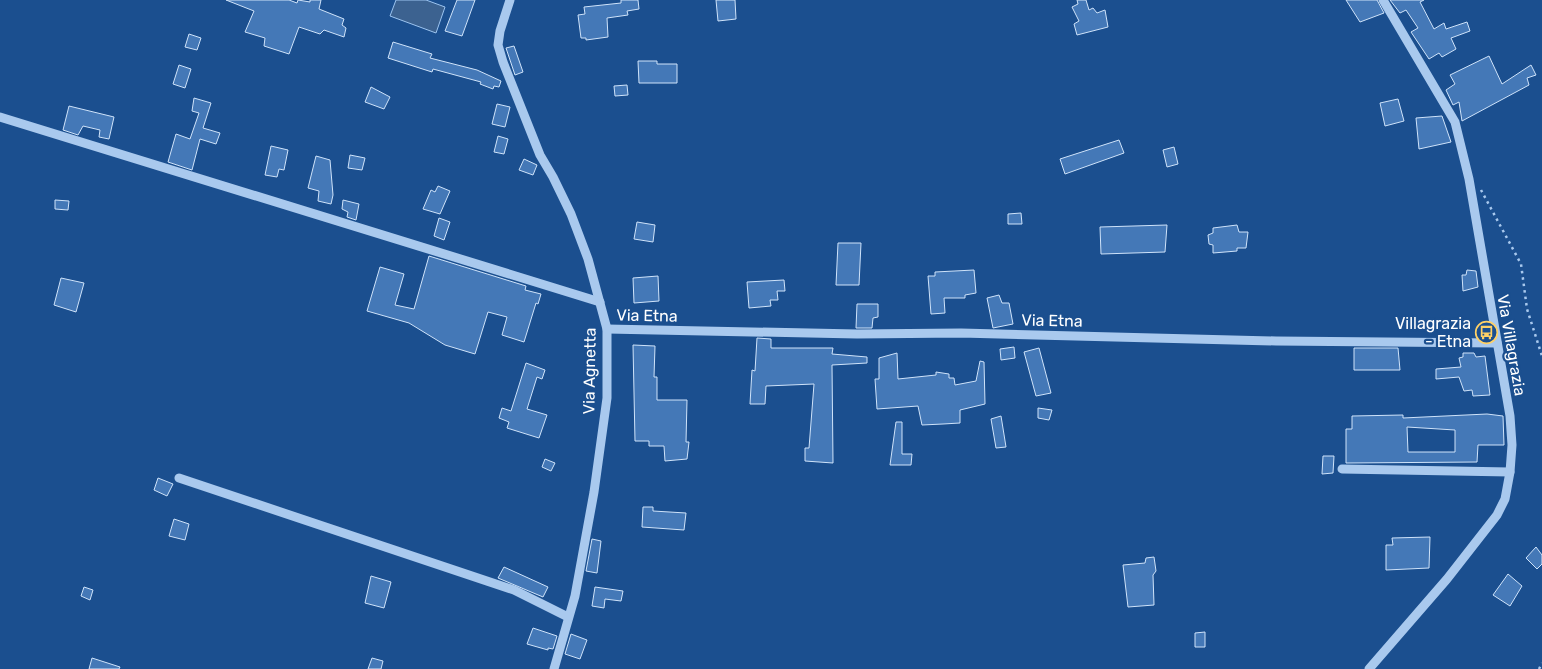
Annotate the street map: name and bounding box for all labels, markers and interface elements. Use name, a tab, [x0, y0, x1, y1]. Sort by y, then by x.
street label: Via Villagrazia	[1493, 293, 1530, 397]
street label: Via Etna	[616, 305, 678, 326]
street label: Via Etna	[1021, 310, 1083, 331]
place label: Villagrazia - Etna	[1395, 314, 1471, 351]
bus stop icon: Villagrazia - Etna	[1475, 320, 1499, 344]
street label: Via Agnetta	[579, 327, 600, 415]

